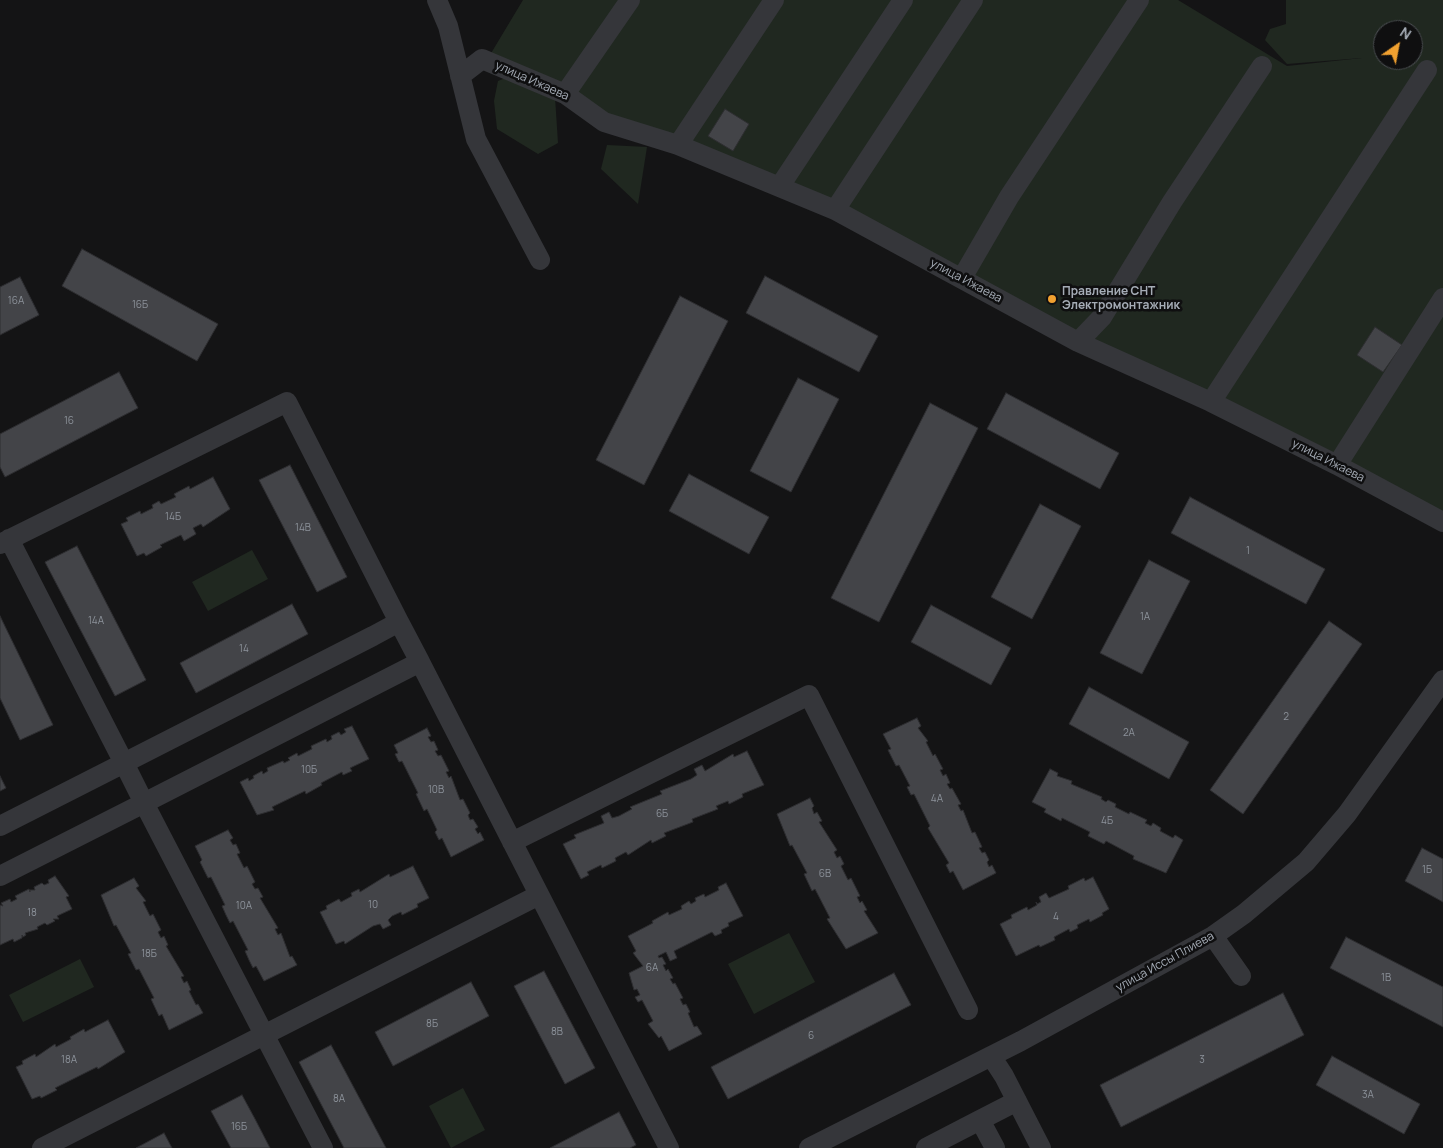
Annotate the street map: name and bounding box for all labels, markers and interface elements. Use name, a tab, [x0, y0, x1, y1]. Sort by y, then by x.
north arrow	[1373, 20, 1423, 70]
text: N	[1397, 22, 1415, 44]
street label: улица Ижаева	[493, 58, 571, 104]
street label: улица Ижаева	[928, 256, 1004, 306]
place label: Правление СНТ Электромонтажник	[1062, 285, 1180, 313]
marker: Правление СНТ Электромонтажник	[1046, 293, 1058, 305]
house number: 16А	[8, 295, 24, 307]
house number: 16Б	[132, 299, 148, 311]
house number: 16	[64, 415, 74, 427]
street label: улица Ижаева	[1289, 437, 1367, 485]
house number: 14Б	[165, 511, 181, 523]
house number: 14В	[295, 522, 311, 534]
house number: 1	[1246, 545, 1250, 557]
house number: 1А	[1140, 611, 1150, 623]
house number: 14А	[88, 615, 104, 627]
house number: 14	[239, 643, 249, 655]
house number: 2	[1283, 711, 1289, 723]
house number: 2А	[1123, 727, 1135, 739]
house number: 10Б	[301, 764, 317, 776]
house number: 10В	[428, 784, 444, 796]
house number: 4А	[931, 793, 943, 805]
house number: 6Б	[656, 808, 668, 820]
house number: 4Б	[1101, 815, 1113, 827]
house number: 1Б	[1422, 864, 1432, 876]
house number: 6В	[819, 868, 831, 880]
house number: 10	[368, 899, 378, 911]
house number: 10А	[236, 900, 252, 912]
house number: 18	[27, 907, 37, 919]
house number: 4	[1053, 911, 1059, 923]
street label: улица Иссы Плиева	[1113, 929, 1217, 995]
house number: 18Б	[141, 948, 157, 960]
house number: 6А	[646, 962, 658, 974]
house number: 1В	[1381, 972, 1391, 984]
house number: 8Б	[426, 1018, 438, 1030]
house number: 8В	[551, 1026, 563, 1038]
house number: 6	[808, 1030, 814, 1042]
house number: 18А	[61, 1054, 77, 1066]
house number: 3	[1199, 1054, 1205, 1066]
house number: 3А	[1362, 1089, 1374, 1101]
house number: 8А	[333, 1093, 345, 1105]
house number: 16Б	[231, 1121, 247, 1133]

